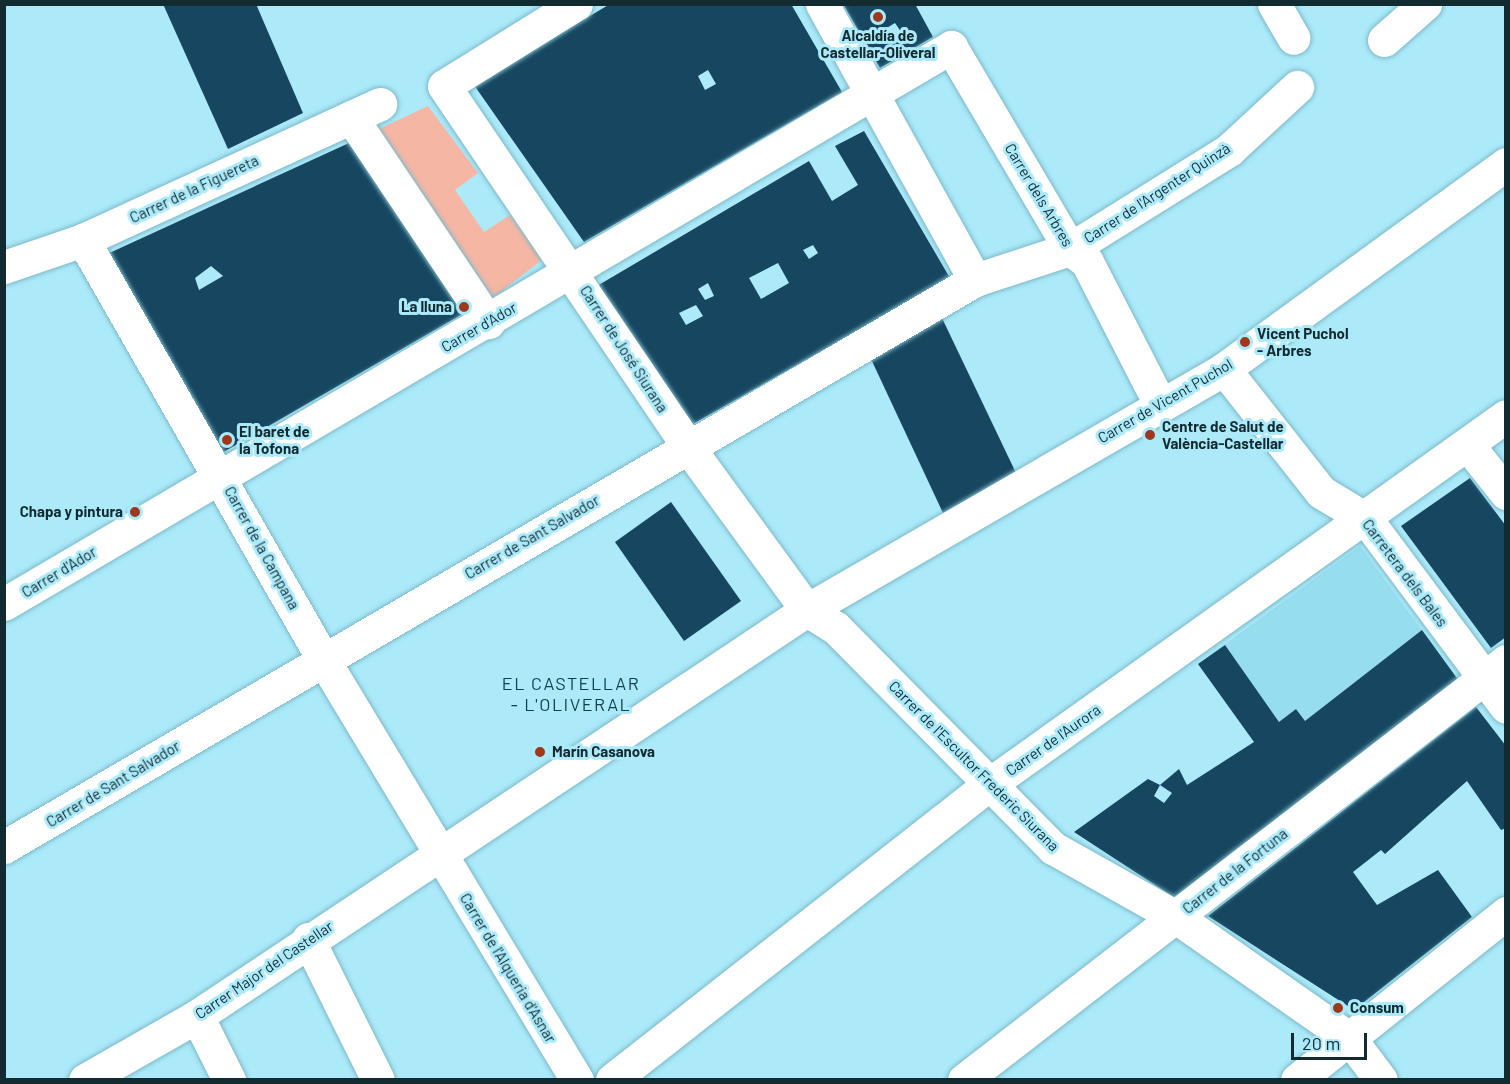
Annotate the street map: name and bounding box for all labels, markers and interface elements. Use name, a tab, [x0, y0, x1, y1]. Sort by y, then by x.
marker: Alcaldía de Castellar-Oliveral	[871, 10, 885, 24]
place label: Alcaldía de Castellar-Oliveral	[821, 26, 935, 61]
street label: Carrer de l'Argenter Quinzà	[1080, 139, 1234, 247]
street label: Carrer dels Arbres	[1001, 140, 1077, 250]
street label: Carrer de la Figuereta	[127, 151, 261, 227]
street label: Carrer de José Siurana	[576, 282, 672, 416]
place label: La lluna	[401, 298, 452, 316]
street label: Carrer d'Ador	[438, 298, 520, 356]
marker: La lluna	[457, 300, 471, 314]
place label: Vicent Puchol - Arbres	[1257, 324, 1349, 359]
marker: Vicent Puchol - Arbres	[1238, 335, 1252, 349]
street label: Carrer de Vicent Puchol	[1094, 355, 1236, 447]
place label: Centre de Salut de València-Castellar	[1162, 417, 1284, 452]
place label: El baret de la Tofona	[239, 422, 310, 457]
marker: Centre de Salut de València-Castellar	[1143, 428, 1157, 442]
marker: El baret de la Tofona	[220, 433, 234, 447]
street label: Carrer de la Campana	[221, 483, 303, 613]
street label: Carrer de Sant Salvador	[462, 491, 602, 583]
place label: Chapa y pintura	[20, 503, 123, 521]
marker: Chapa y pintura	[128, 505, 142, 519]
street label: Carretera dels Bales	[1359, 516, 1451, 630]
street label: Carrer d'Ador	[18, 543, 100, 601]
district label: EL CASTELLAR - L'OLIVERAL	[502, 673, 640, 716]
street label: Carrer de l'Escultor Frederic Siurana	[885, 677, 1063, 855]
street label: Carrer de l'Aurora	[1002, 701, 1104, 779]
street label: Carrer de Sant Salvador	[43, 737, 183, 831]
place label: Marín Casanova	[552, 743, 655, 761]
marker: Marín Casanova	[533, 745, 547, 759]
street label: Carrer de la Fortuna	[1179, 824, 1291, 918]
street label: Carrer de l'Alqueria d'Asnar	[456, 890, 560, 1046]
street label: Carrer Major del Castellar	[192, 917, 336, 1023]
place label: Consum	[1350, 999, 1404, 1017]
marker: Consum	[1331, 1001, 1345, 1015]
scale bar	[1294, 1021, 1370, 1059]
text: 20 m	[1302, 1032, 1340, 1054]

